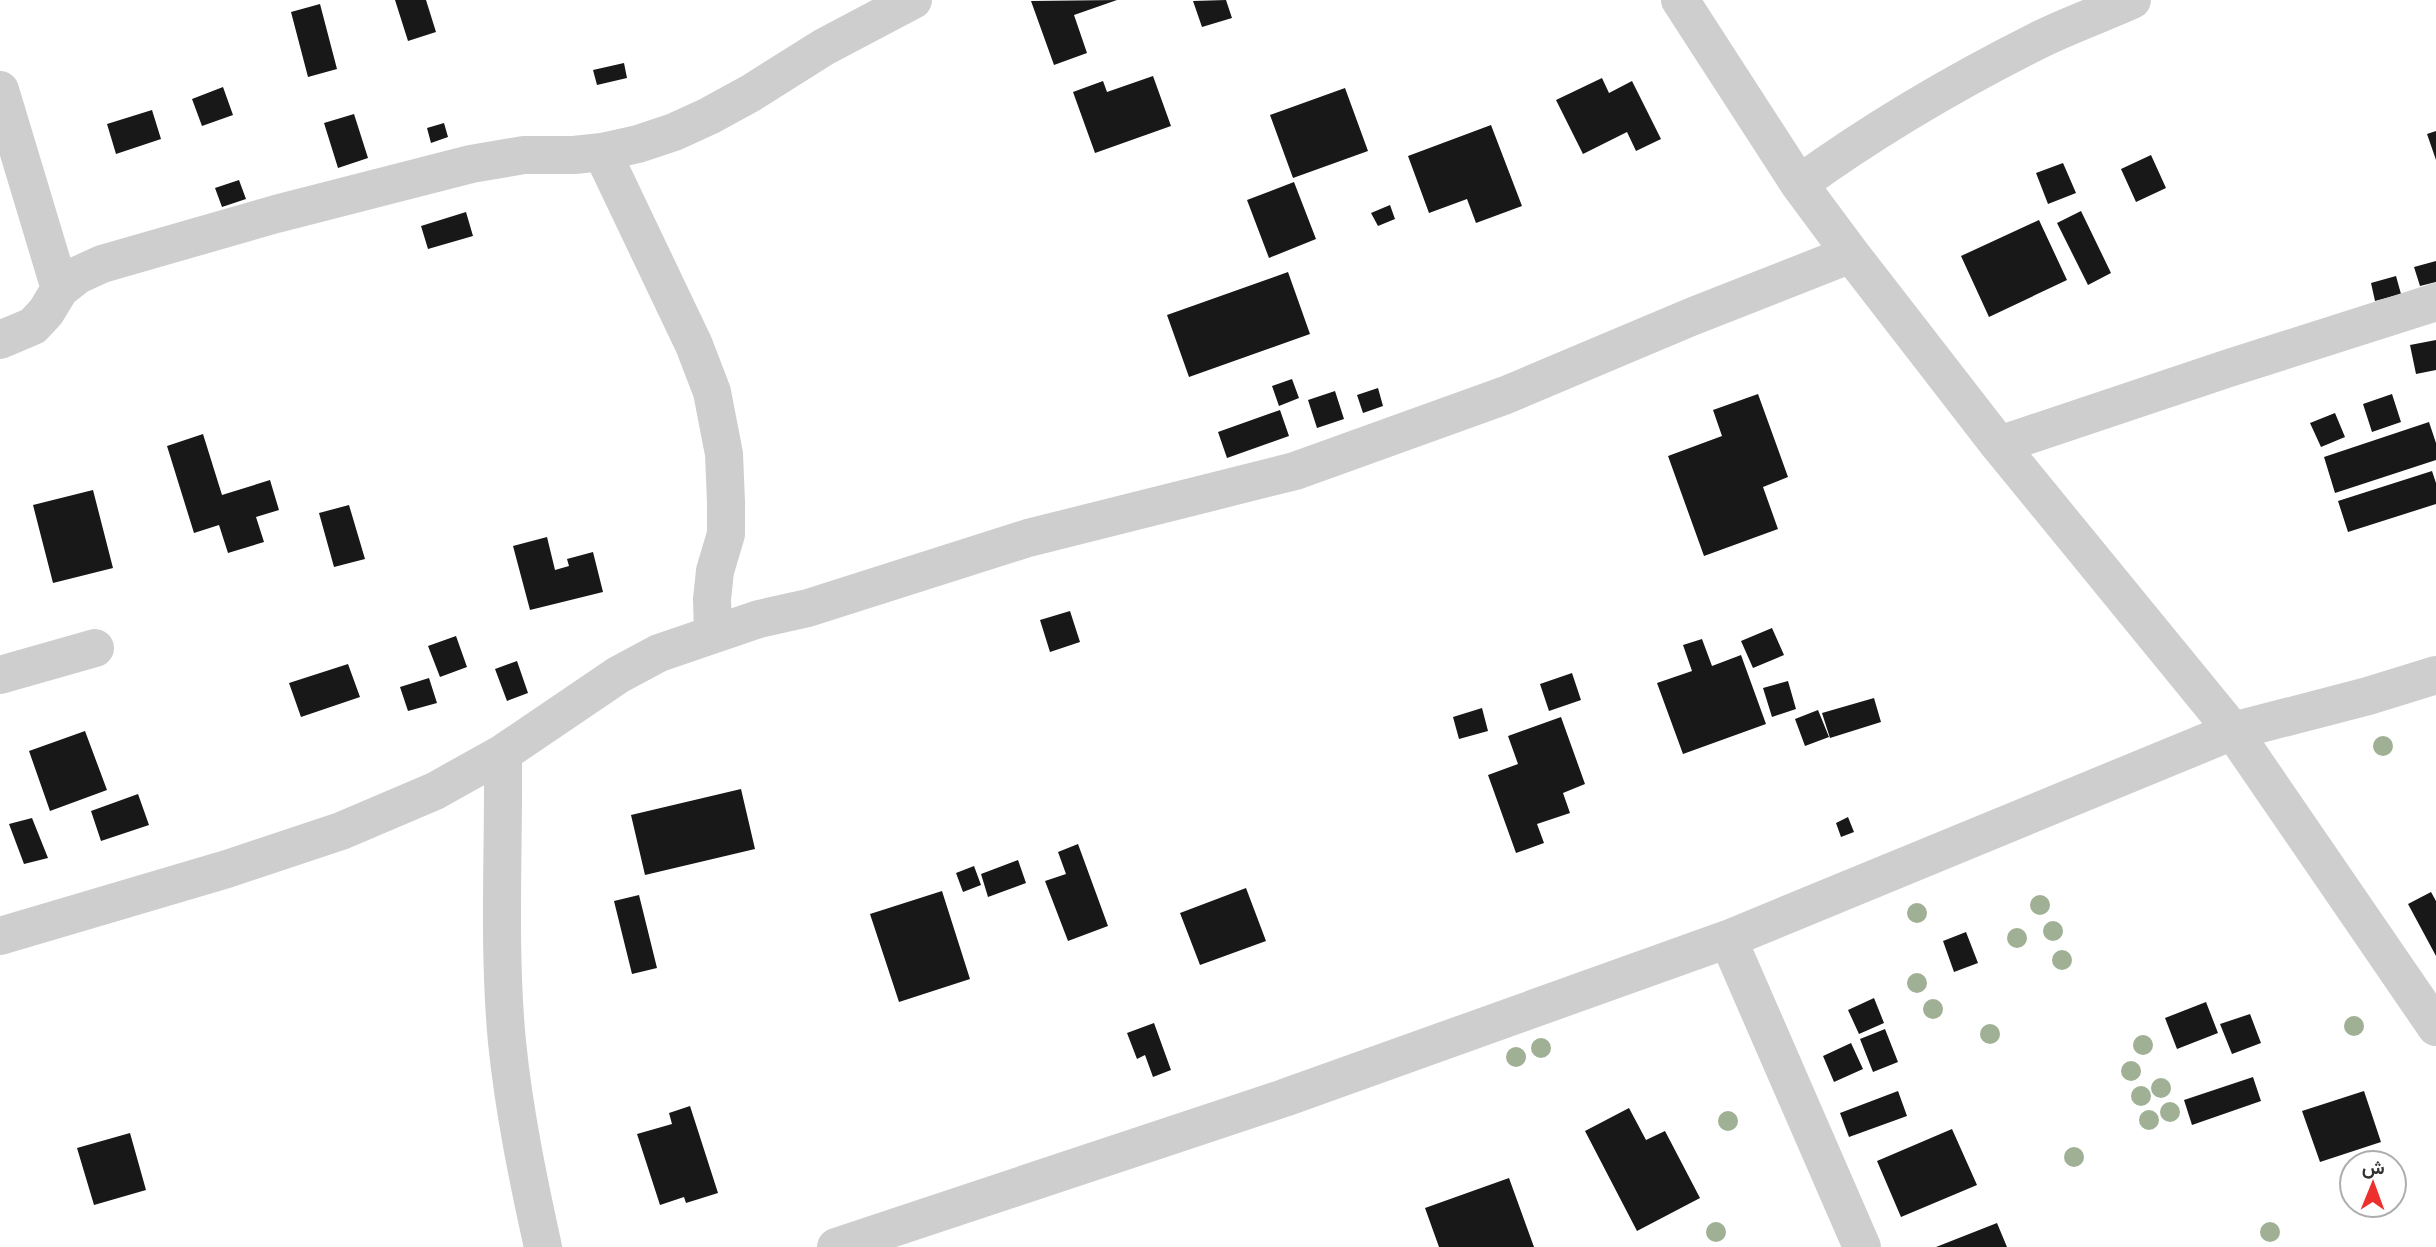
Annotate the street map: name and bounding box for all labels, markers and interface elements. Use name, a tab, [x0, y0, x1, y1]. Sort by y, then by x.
north arrow	[2338, 1149, 2408, 1219]
text: ش	[2362, 1157, 2385, 1179]

